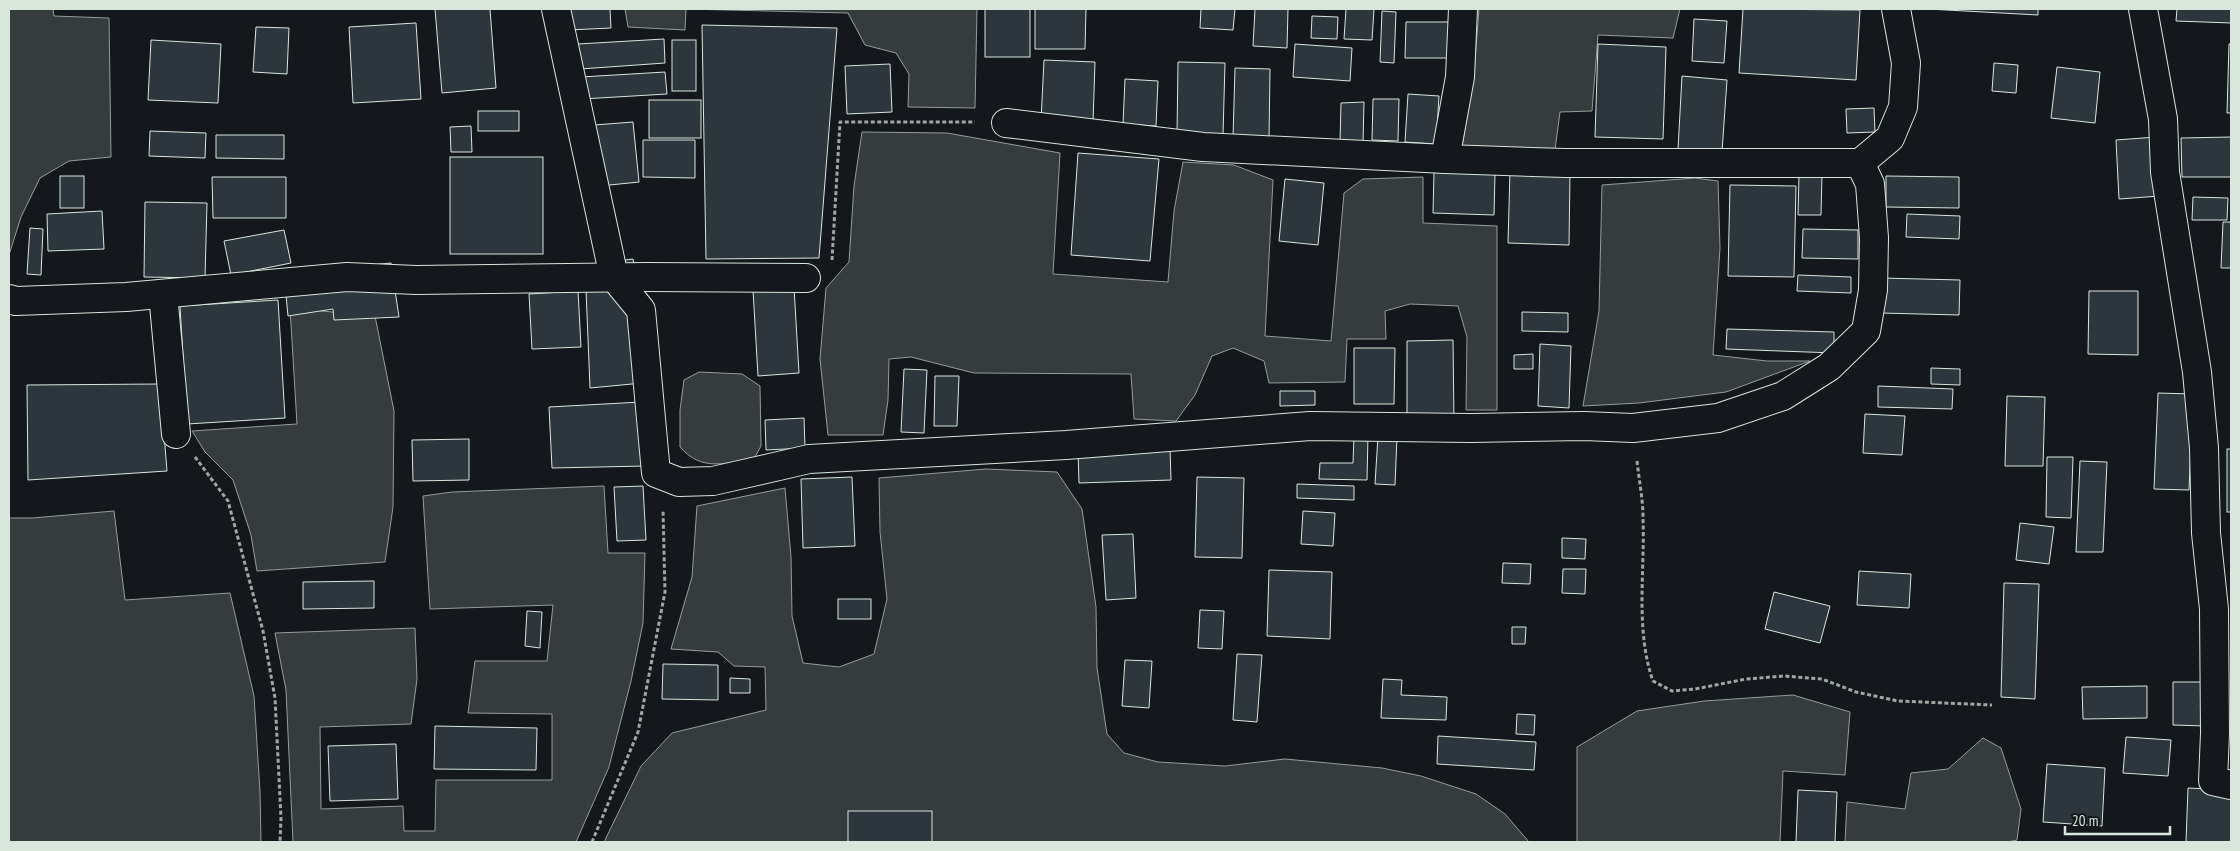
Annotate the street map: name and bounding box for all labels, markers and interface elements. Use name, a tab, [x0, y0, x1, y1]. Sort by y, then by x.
scale bar	[2065, 804, 2170, 836]
text: 20 m	[2072, 811, 2098, 830]

